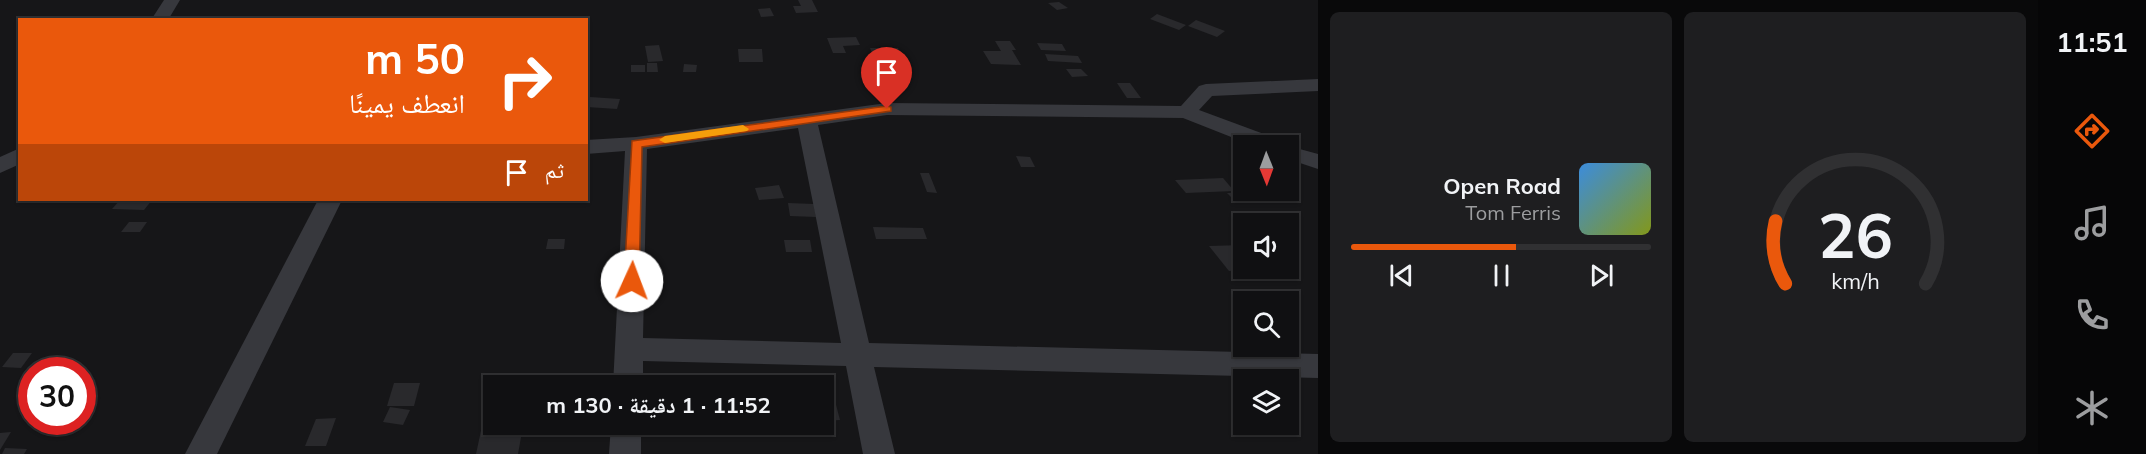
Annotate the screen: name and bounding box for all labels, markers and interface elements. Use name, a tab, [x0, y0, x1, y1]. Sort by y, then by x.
text: 11:51	[2056, 25, 2128, 59]
text: 50 m	[365, 32, 465, 85]
icon: right	[486, 42, 564, 120]
pin	[861, 47, 912, 109]
icon: arrive	[870, 56, 903, 89]
text: انعطف يمينًا	[349, 86, 465, 120]
icon: directions	[2071, 110, 2113, 152]
north arrow	[1233, 135, 1299, 201]
map controls	[1233, 135, 1299, 435]
icon: arrive	[500, 156, 533, 189]
text: ثم	[545, 156, 564, 184]
text: Open Road	[1443, 172, 1561, 200]
text: 26	[1818, 195, 1892, 274]
text: Tom Ferris	[1465, 200, 1561, 225]
icon: music	[2071, 202, 2113, 244]
button: sound	[1233, 213, 1299, 279]
position arrow	[600, 249, 664, 313]
icon: previous	[1385, 259, 1418, 292]
icon: pause	[1485, 259, 1518, 292]
icon: next	[1585, 259, 1618, 292]
text: km/h	[1831, 267, 1879, 294]
button: search	[1233, 291, 1299, 357]
icon: phone	[2071, 294, 2113, 336]
speed limit sign: 30	[18, 357, 96, 435]
button: layers	[1233, 369, 1299, 435]
icon: climate	[2071, 387, 2113, 429]
text: 11:52 · 1 دقيقة · 130 m	[546, 391, 771, 419]

